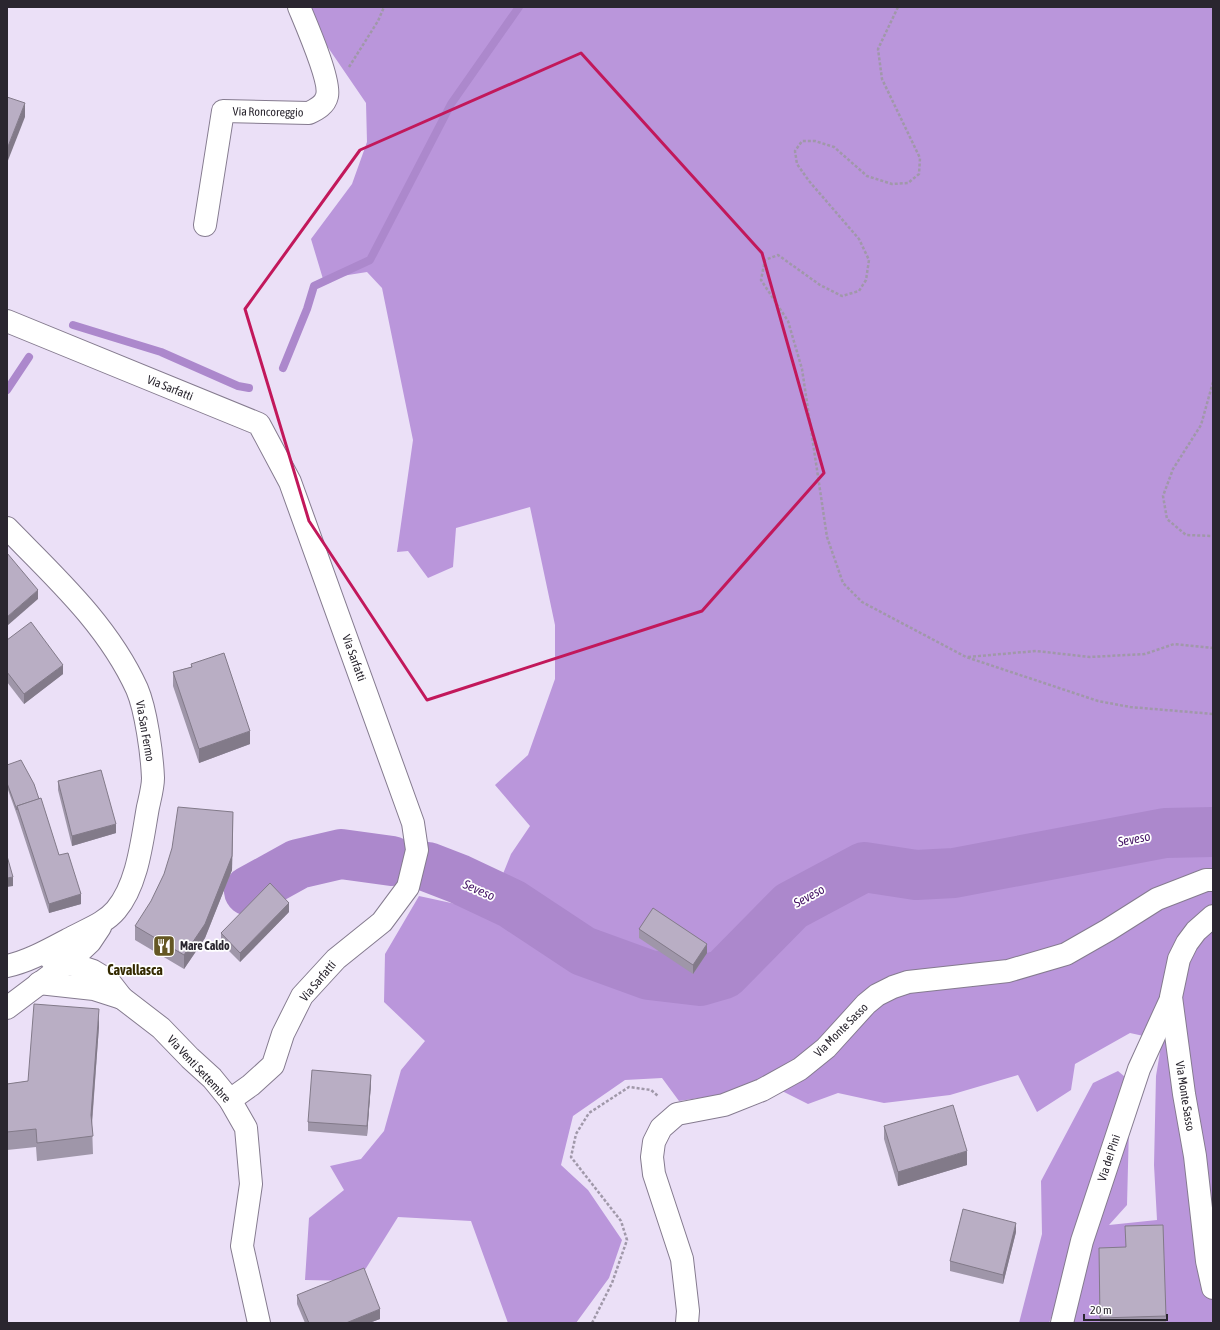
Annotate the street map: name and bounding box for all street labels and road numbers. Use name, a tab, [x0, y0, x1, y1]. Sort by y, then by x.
street label: Via Roncoreggio	[232, 104, 304, 120]
street label: Via Sarfatti	[145, 372, 195, 404]
street label: Via Sarfatti	[339, 633, 369, 683]
street label: Via San Fermo	[133, 699, 157, 763]
street label: Via Sarfatti	[297, 958, 339, 1004]
street label: Via Monte Sasso	[811, 1000, 871, 1060]
street label: Via Venti Settembre	[164, 1033, 234, 1105]
street label: Via Monte Sasso	[1173, 1060, 1197, 1132]
street label: Via dei Pini	[1095, 1133, 1123, 1183]

